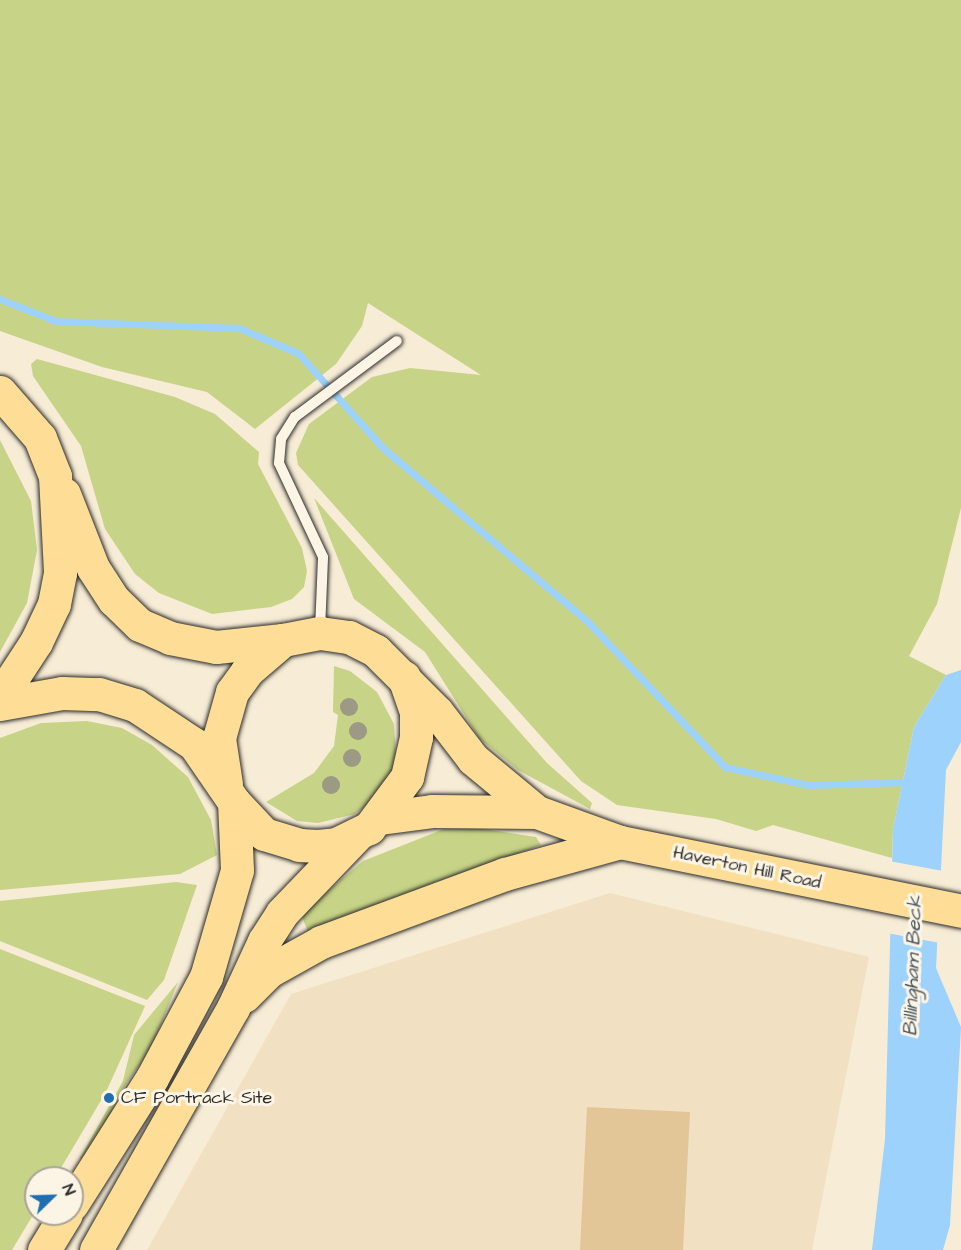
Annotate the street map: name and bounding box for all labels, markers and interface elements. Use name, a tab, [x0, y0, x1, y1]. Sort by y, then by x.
street label: Haverton Hill Road	[671, 842, 823, 894]
water label: Billingham Beck	[899, 895, 927, 1037]
place label: CF Portrack Site	[121, 1087, 272, 1109]
marker: CF Portrack Site	[102, 1091, 116, 1105]
north arrow	[24, 1166, 84, 1226]
text: N	[57, 1181, 81, 1199]

